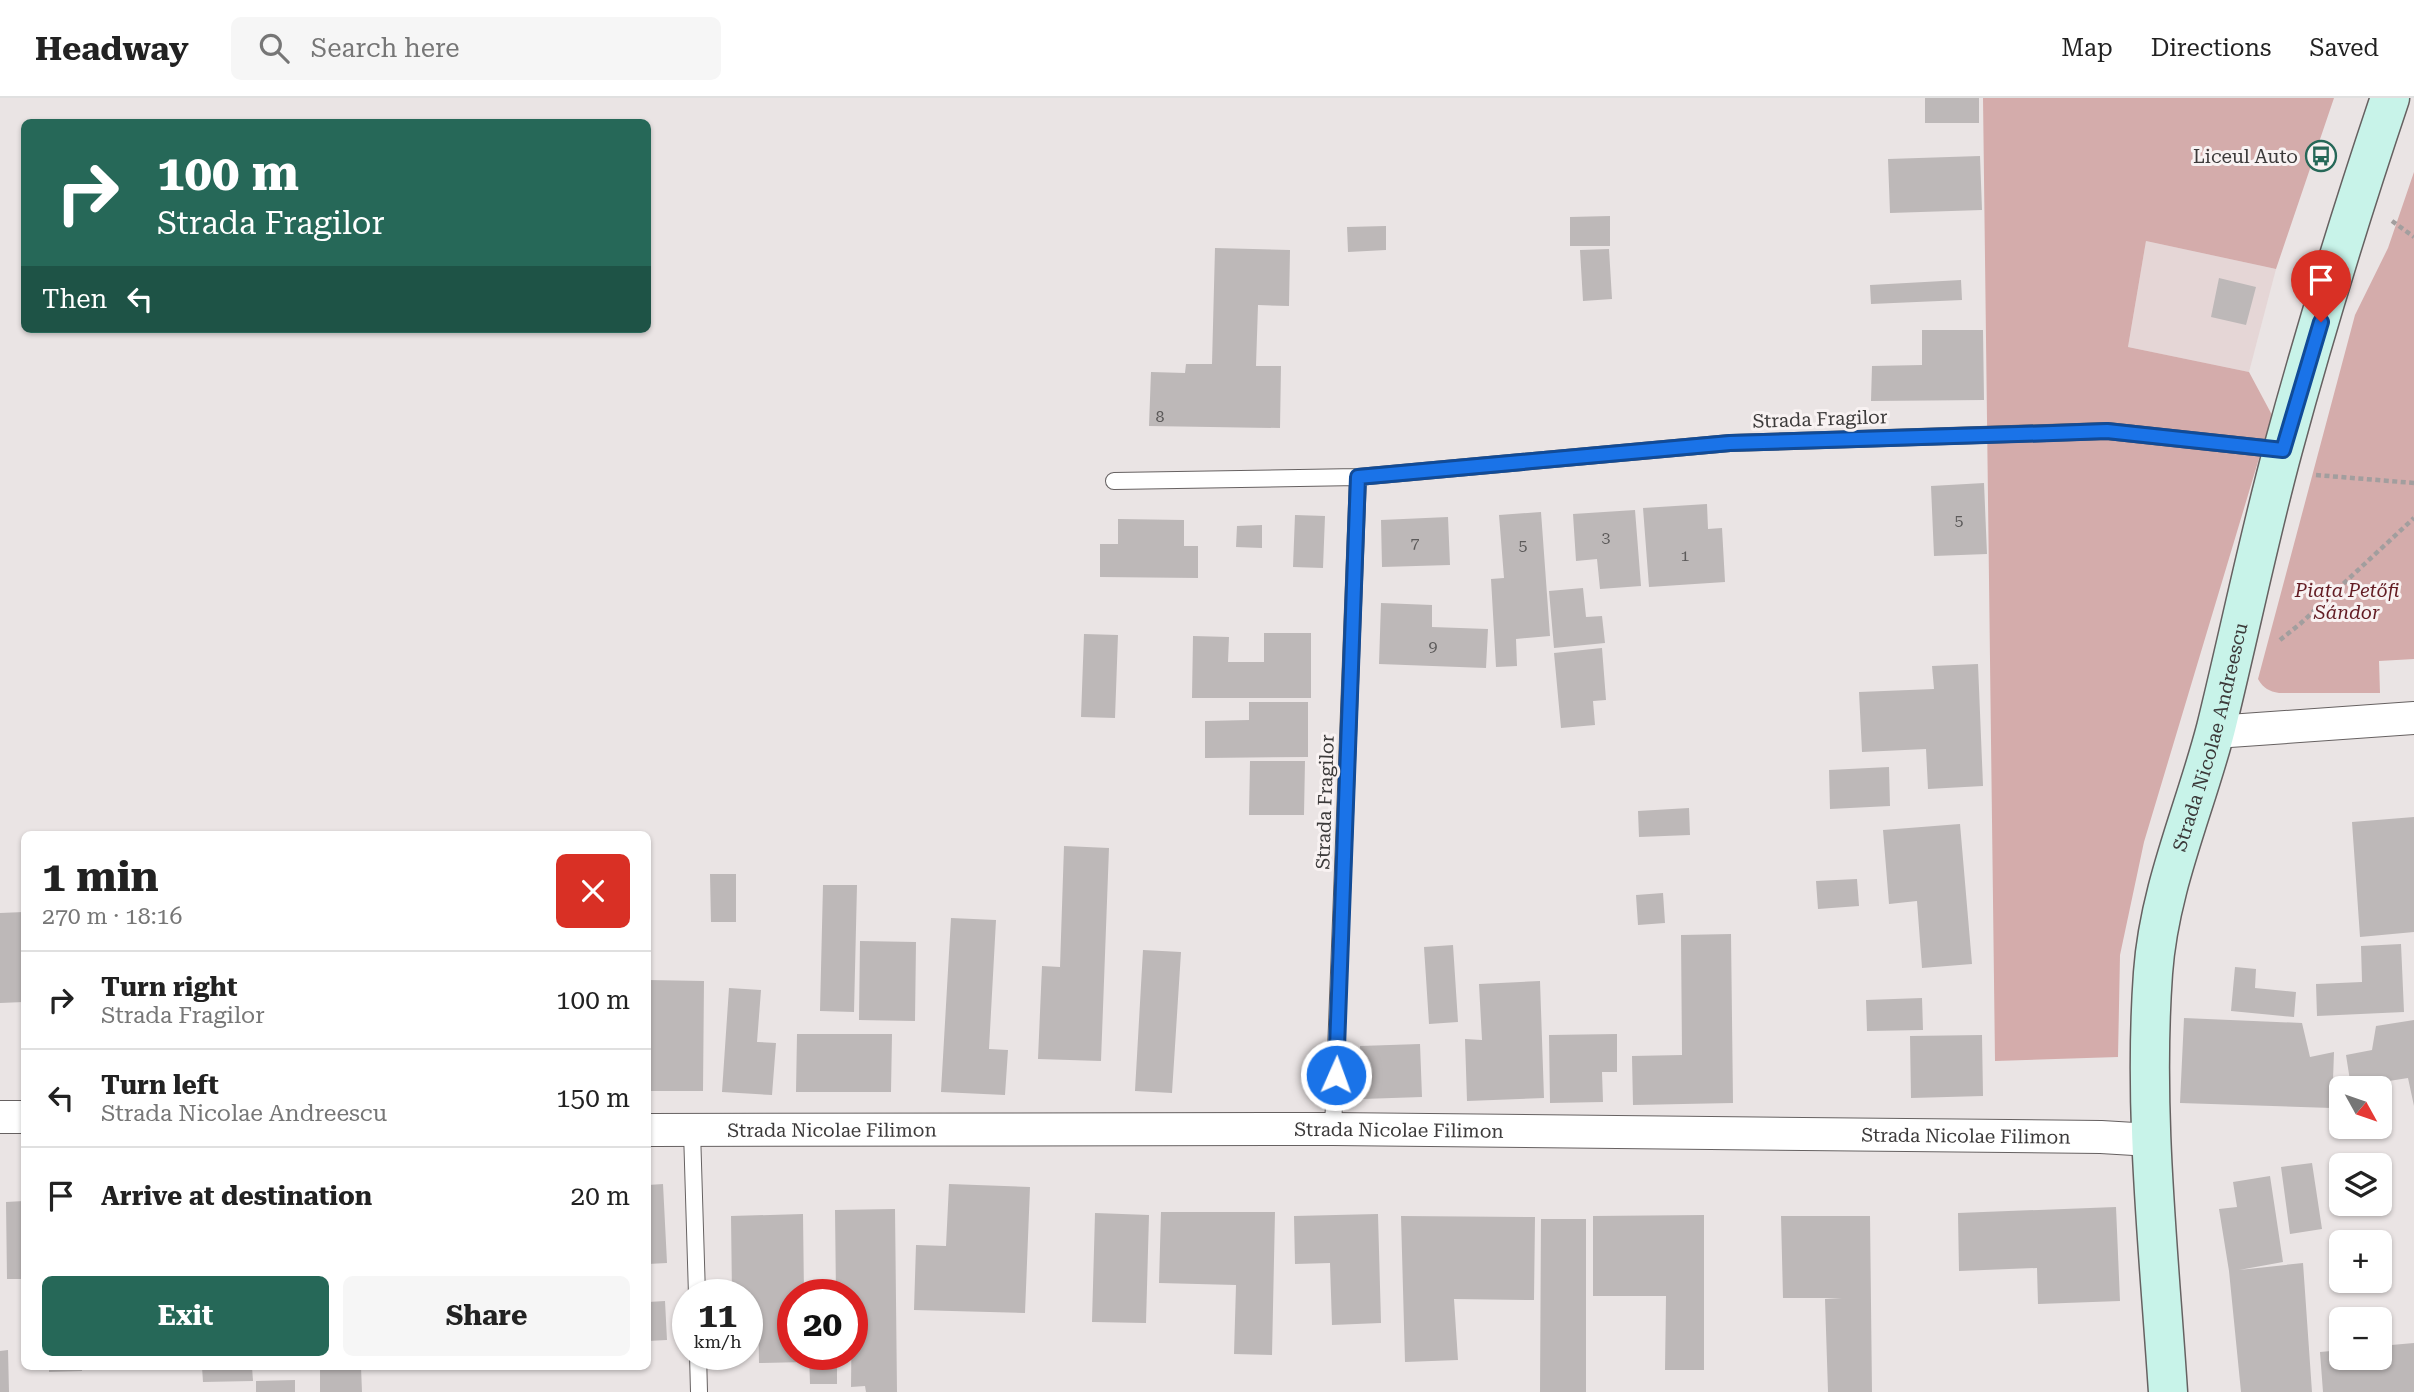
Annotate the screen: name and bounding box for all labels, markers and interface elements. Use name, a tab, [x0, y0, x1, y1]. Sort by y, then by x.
search box	[231, 17, 721, 80]
text: Headway	[35, 29, 189, 68]
icon: search	[255, 29, 293, 67]
text: Search here	[311, 33, 460, 63]
text: Map	[2061, 34, 2113, 62]
text: Directions	[2151, 34, 2271, 62]
text: Saved	[2309, 34, 2379, 62]
bus stop icon: Liceul Auto	[2304, 139, 2338, 173]
text: 100 m	[157, 145, 299, 202]
place label: Liceul Auto	[2193, 145, 2298, 168]
icon: right	[42, 147, 133, 238]
text: Strada Fragilor	[157, 204, 385, 242]
pin	[2291, 250, 2351, 322]
icon: arrive	[2302, 261, 2340, 299]
icon: left	[121, 280, 159, 318]
text: Then	[42, 284, 107, 314]
street label: Strada Fragilor	[1752, 405, 1888, 433]
house number: 8	[1156, 407, 1165, 426]
house number: 5	[1955, 511, 1964, 530]
house number: 3	[1602, 528, 1611, 547]
house number: 7	[1411, 533, 1420, 552]
house number: 5	[1519, 536, 1528, 555]
house number: 1	[1681, 546, 1690, 565]
park label: Piața Petőfi Sándor	[2294, 579, 2399, 624]
street label: Strada Nicolae Andreescu	[2167, 620, 2252, 854]
house number: 9	[1429, 637, 1438, 656]
street label: Strada Fragilor	[1311, 734, 1339, 870]
text: 1 min	[42, 852, 159, 901]
button: close	[556, 854, 630, 928]
text: 270 m · 18:16	[42, 903, 182, 930]
text: Turn right	[101, 972, 237, 1002]
icon: right	[42, 981, 80, 1019]
text: 100 m	[556, 985, 630, 1015]
text: Strada Fragilor	[101, 1002, 265, 1029]
position arrow	[1299, 1038, 1373, 1112]
text: Turn left	[101, 1070, 219, 1100]
north arrow	[2329, 1076, 2392, 1139]
map controls	[2329, 1076, 2392, 1370]
icon: left	[42, 1079, 80, 1117]
text: 150 m	[556, 1083, 630, 1113]
text: Strada Nicolae Andreescu	[101, 1100, 387, 1127]
street label: Strada Nicolae Filimon	[1294, 1117, 1504, 1142]
street label: Strada Nicolae Filimon	[727, 1118, 937, 1141]
street label: Strada Nicolae Filimon	[1861, 1123, 2071, 1148]
button: layers	[2329, 1153, 2392, 1216]
icon: arrive	[42, 1177, 80, 1215]
text: Arrive at destination	[101, 1181, 372, 1211]
text: 20 m	[571, 1181, 630, 1211]
button: +	[2329, 1230, 2392, 1293]
button: Exit	[42, 1276, 329, 1356]
button: Share	[343, 1276, 630, 1356]
speed limit sign: 20	[777, 1279, 868, 1370]
text: 11	[698, 1295, 737, 1336]
button: −	[2329, 1307, 2392, 1370]
text: km/h	[693, 1331, 742, 1352]

